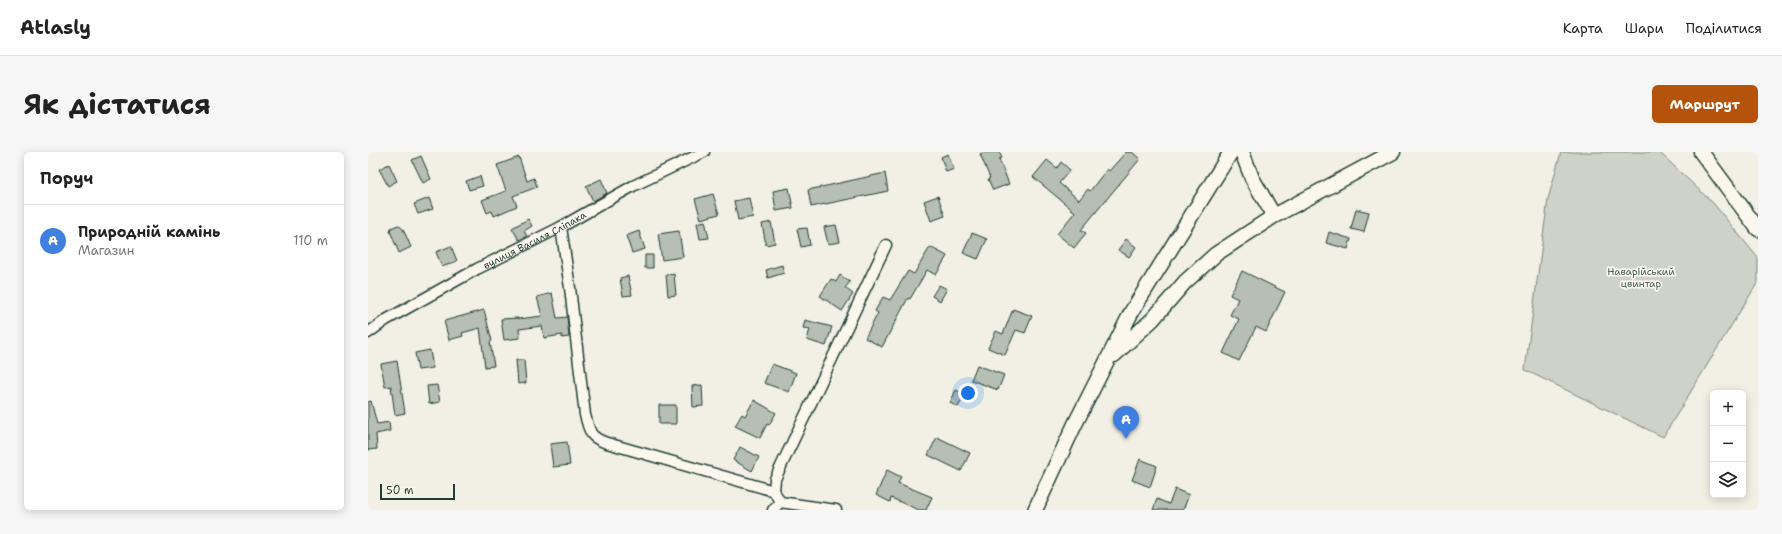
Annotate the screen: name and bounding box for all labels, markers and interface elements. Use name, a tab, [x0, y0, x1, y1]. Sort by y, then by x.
text: Atlasly	[20, 15, 91, 40]
text: Карта	[1563, 19, 1603, 37]
text: Шари	[1625, 19, 1664, 37]
text: Поділитися	[1686, 19, 1762, 37]
text: Як дістатися	[24, 85, 211, 123]
button: Маршрут	[1652, 85, 1758, 123]
text: Поруч	[40, 167, 93, 189]
street label: вулиця Василя Сліпака	[481, 207, 589, 271]
text: Природній камінь	[78, 222, 220, 242]
text: A	[48, 232, 58, 249]
text: 110 m	[293, 232, 328, 249]
text: Магазин	[78, 242, 134, 259]
park label: Наварійський цвинтар	[1607, 265, 1675, 290]
your location	[958, 383, 978, 403]
map controls	[1710, 390, 1746, 498]
button: +	[1710, 390, 1746, 426]
pin: A	[1113, 406, 1139, 439]
button: −	[1710, 426, 1746, 462]
button: layers	[1710, 462, 1746, 498]
scale bar	[380, 482, 455, 501]
text: 50 m	[386, 483, 414, 498]

